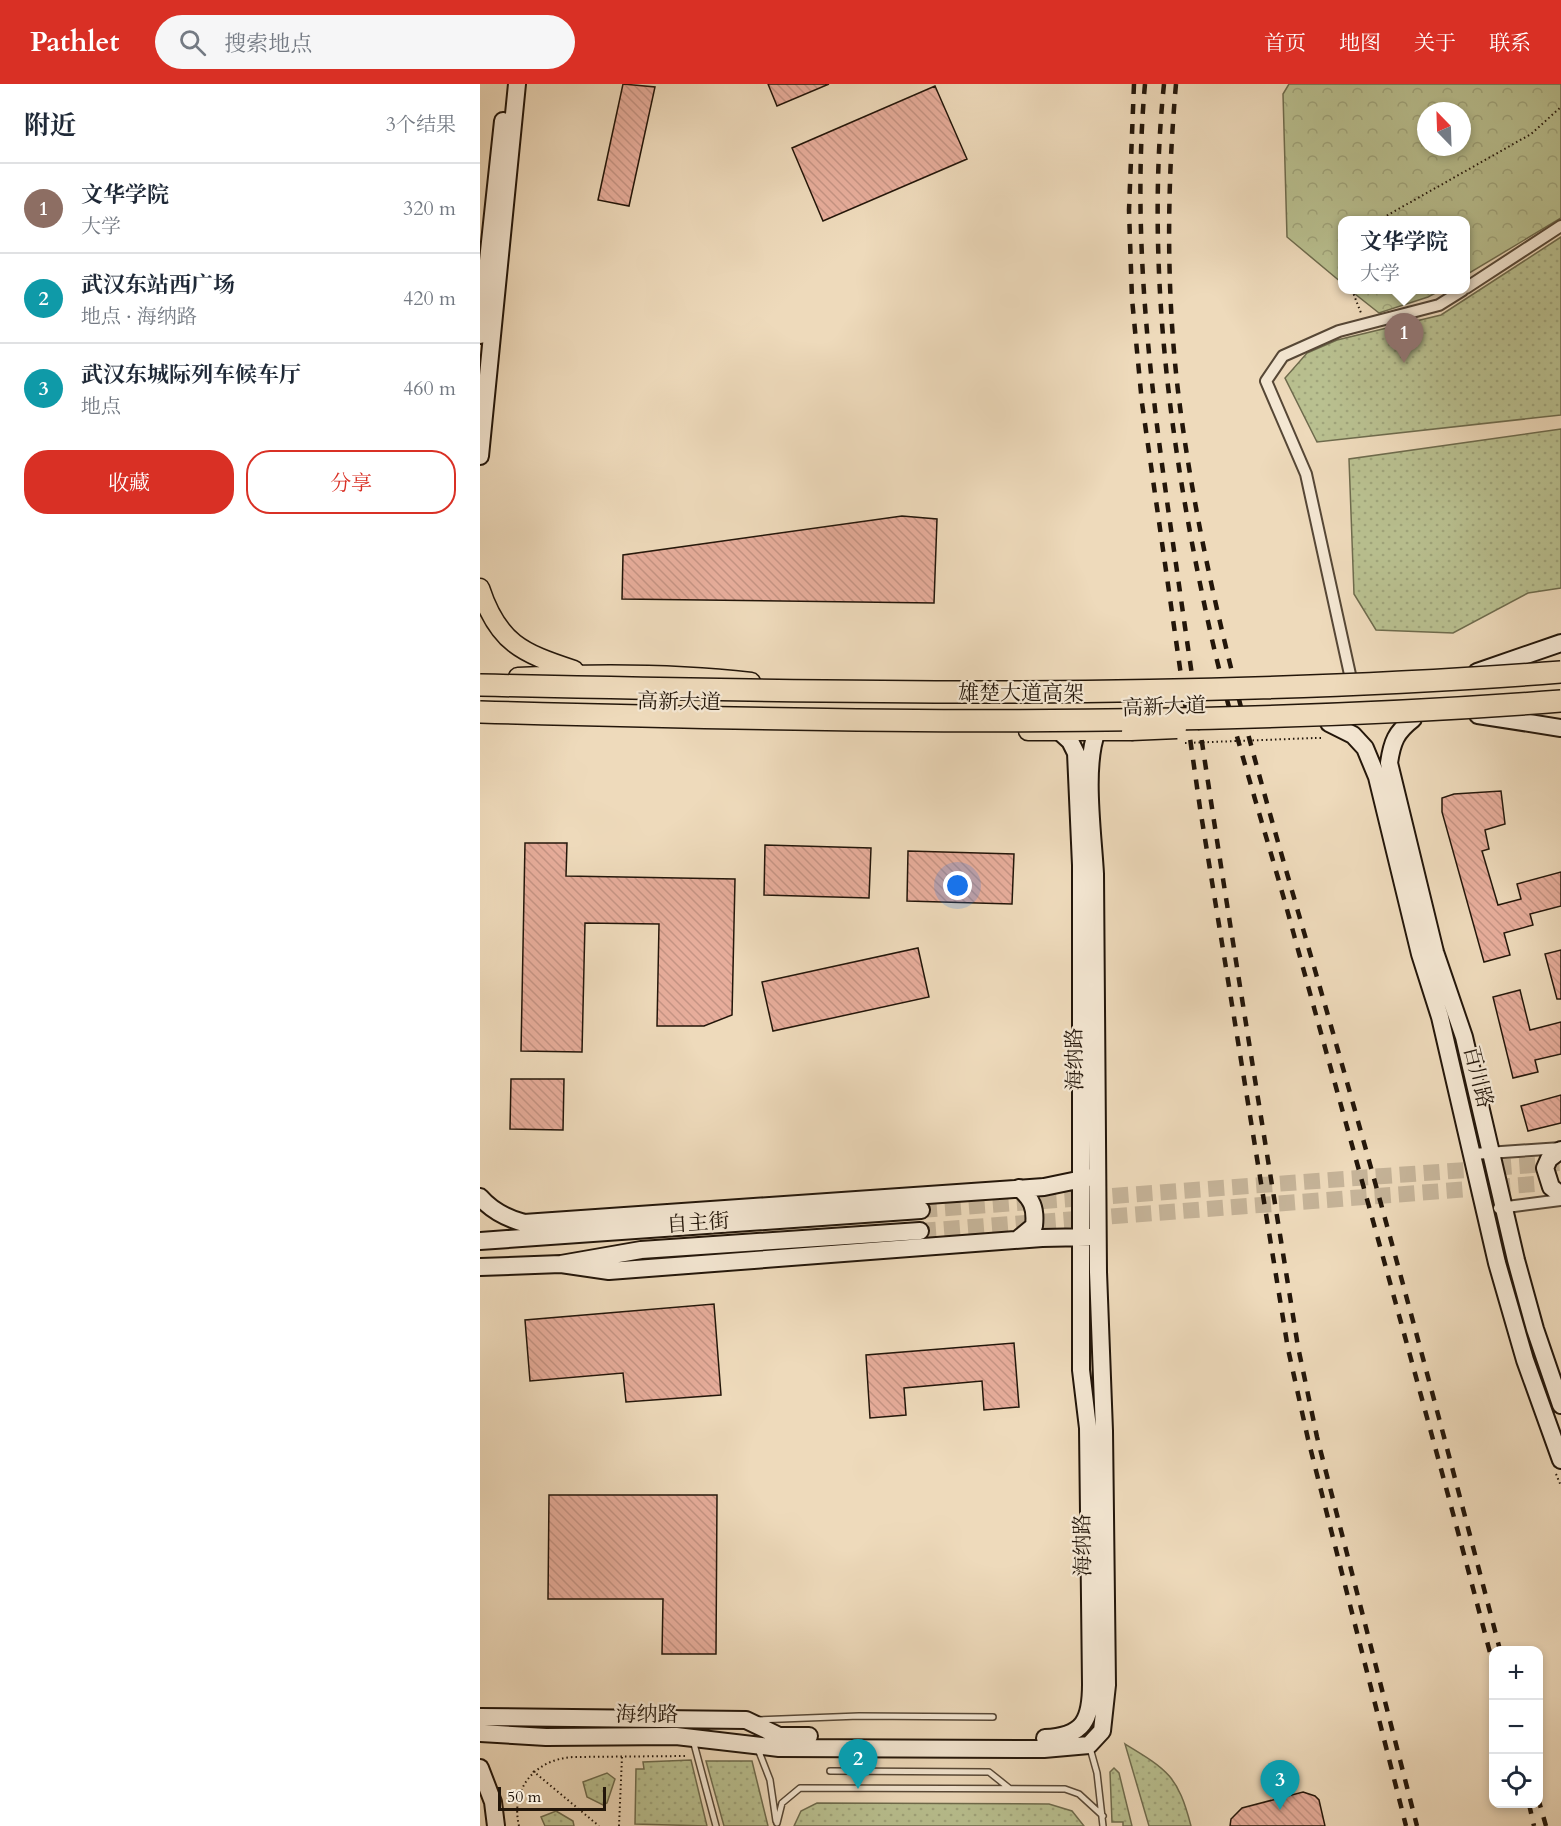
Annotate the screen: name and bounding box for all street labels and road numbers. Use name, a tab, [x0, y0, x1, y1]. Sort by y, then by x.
street label: 雄楚大道高架	[958, 679, 1084, 708]
street label: 高新大道	[637, 687, 721, 717]
street label: 高新大道	[1122, 691, 1206, 723]
street label: 海纳路	[1060, 1027, 1090, 1091]
street label: 百川路	[1456, 1043, 1500, 1111]
street label: 自主街	[666, 1206, 730, 1240]
street label: 海纳路	[1068, 1513, 1098, 1577]
street label: 海纳路	[616, 1700, 679, 1729]

